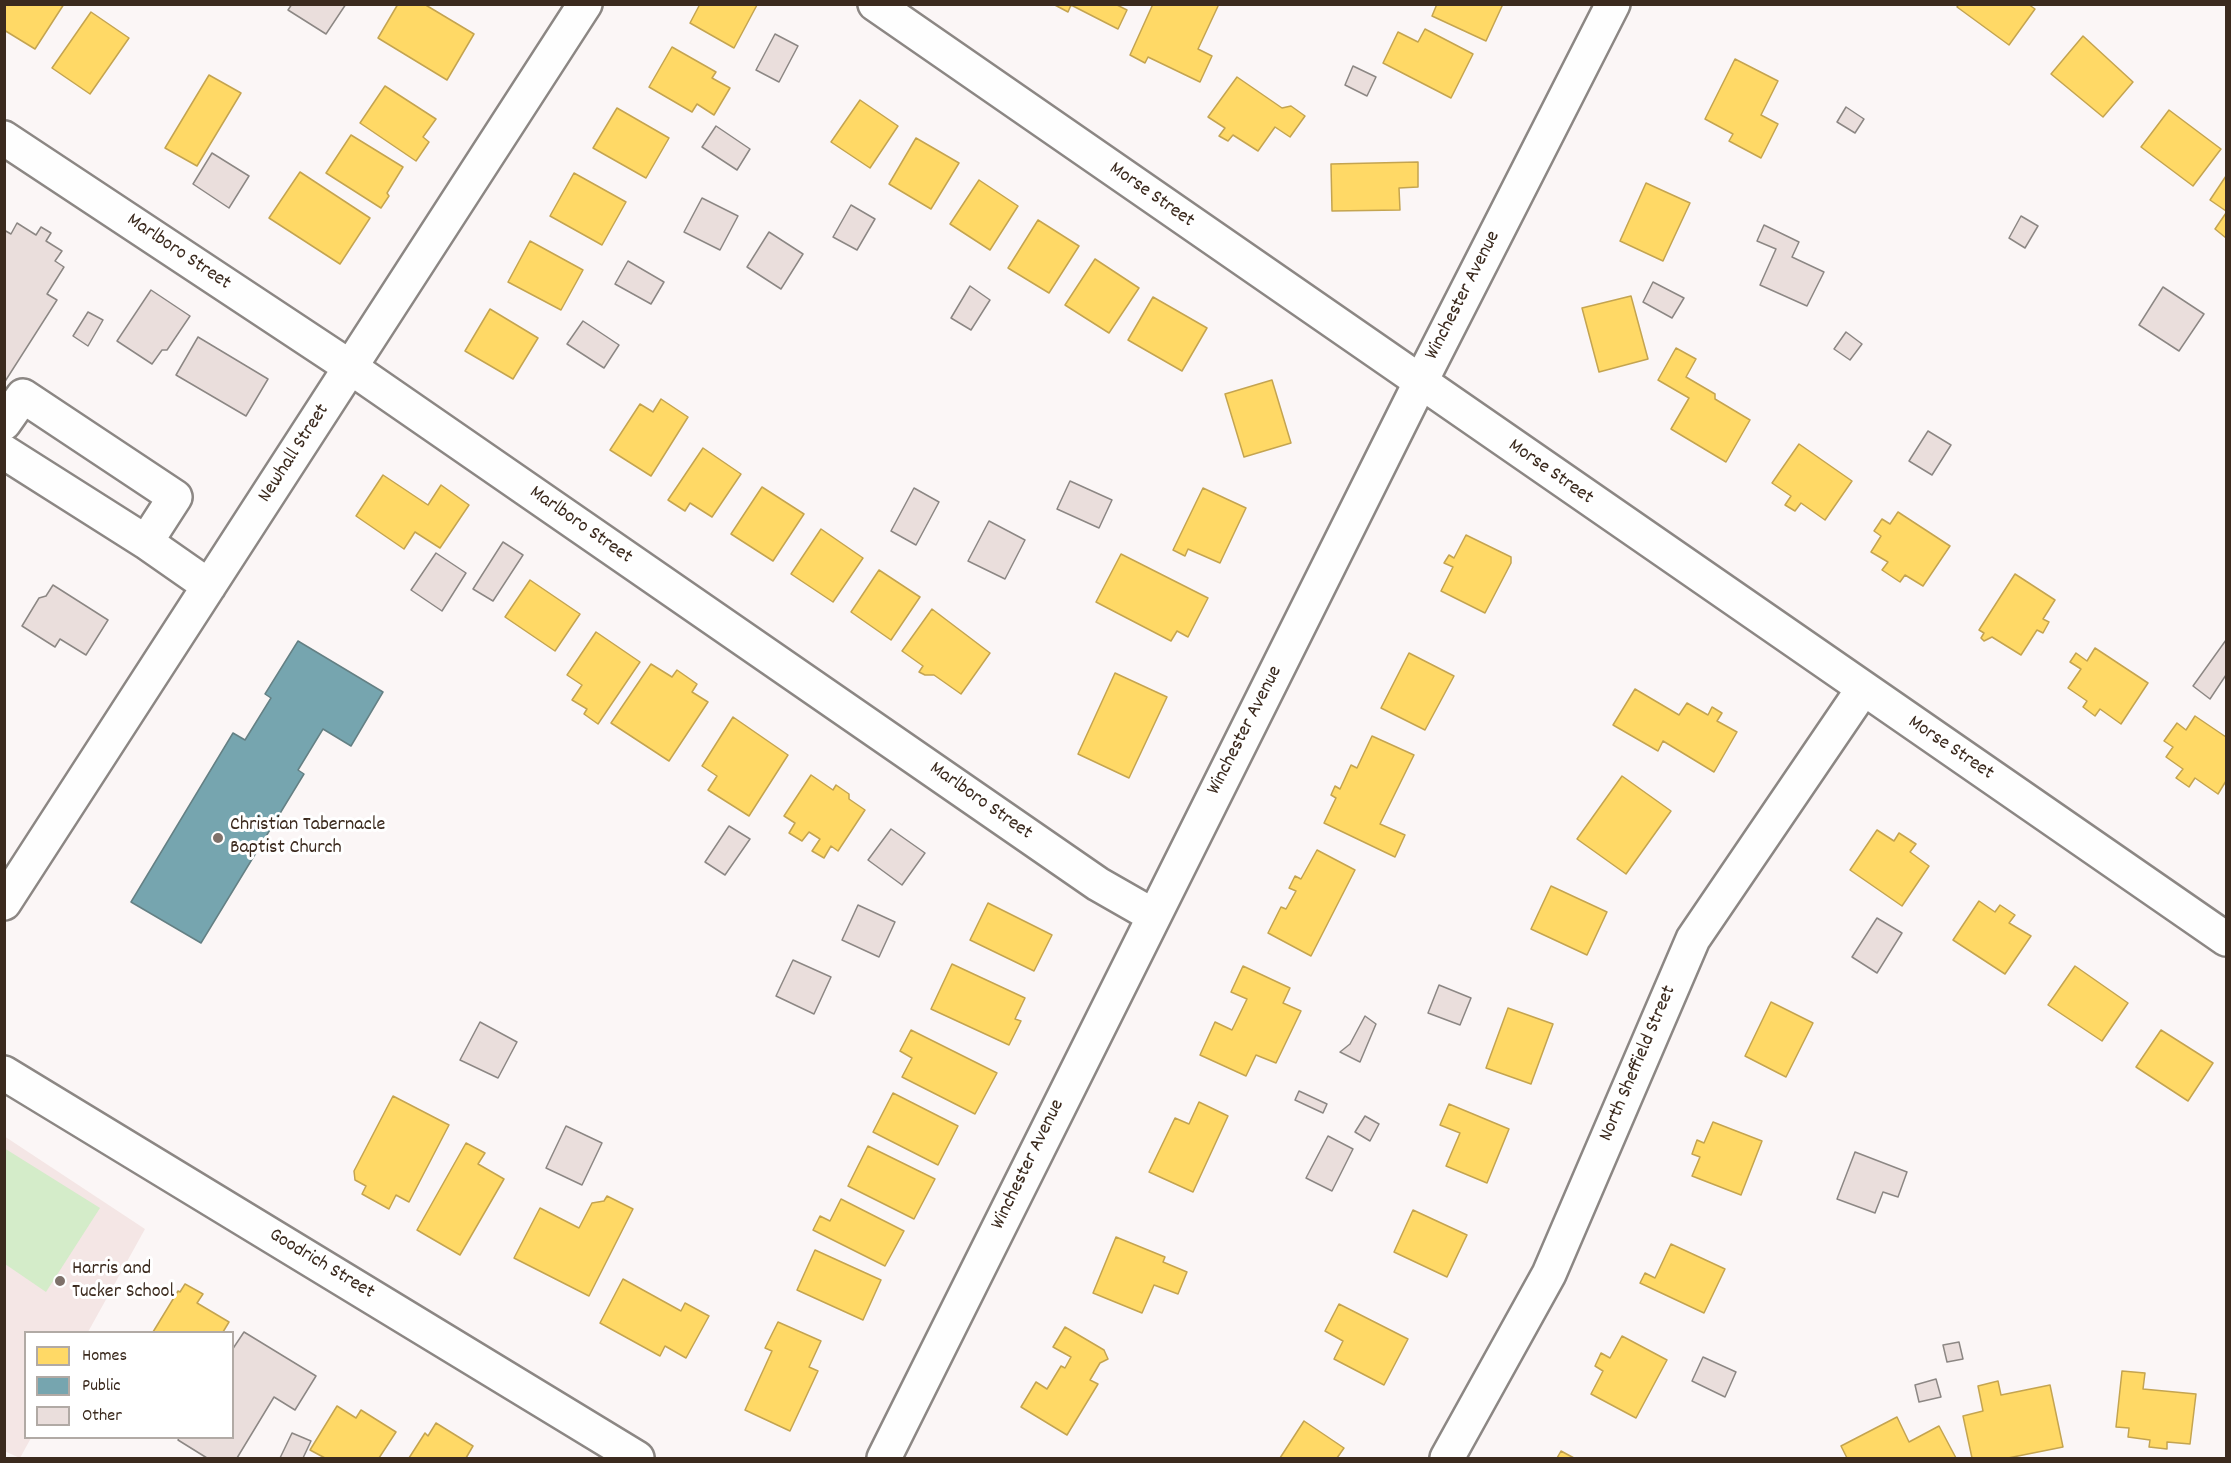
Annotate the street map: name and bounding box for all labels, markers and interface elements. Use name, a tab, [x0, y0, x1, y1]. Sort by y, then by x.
street label: Morse Street	[1104, 158, 1198, 234]
street label: Marlboro Street	[121, 209, 235, 297]
street label: Winchester Avenue	[1421, 227, 1507, 365]
street label: Newhall Street	[254, 400, 336, 508]
street label: Morse Street	[1503, 435, 1597, 511]
street label: Marlboro Street	[524, 482, 636, 570]
street label: Winchester Avenue	[1203, 662, 1289, 800]
street label: Morse Street	[1902, 712, 1998, 786]
street label: Marlboro Street	[924, 758, 1036, 846]
place label: Christian Tabernacle Baptist Church	[230, 814, 385, 861]
marker: Christian Tabernacle Baptist Church	[211, 831, 225, 845]
street label: North Sheffield Street	[1595, 983, 1683, 1145]
street label: Winchester Avenue	[987, 1096, 1071, 1234]
street label: Goodrich Street	[264, 1224, 378, 1306]
place label: Harris and Tucker School	[72, 1258, 174, 1305]
marker: Harris and Tucker School	[53, 1274, 67, 1288]
legend	[24, 1331, 234, 1439]
text: Homes	[82, 1344, 127, 1369]
text: Public	[82, 1374, 121, 1399]
text: Other	[82, 1404, 122, 1429]

